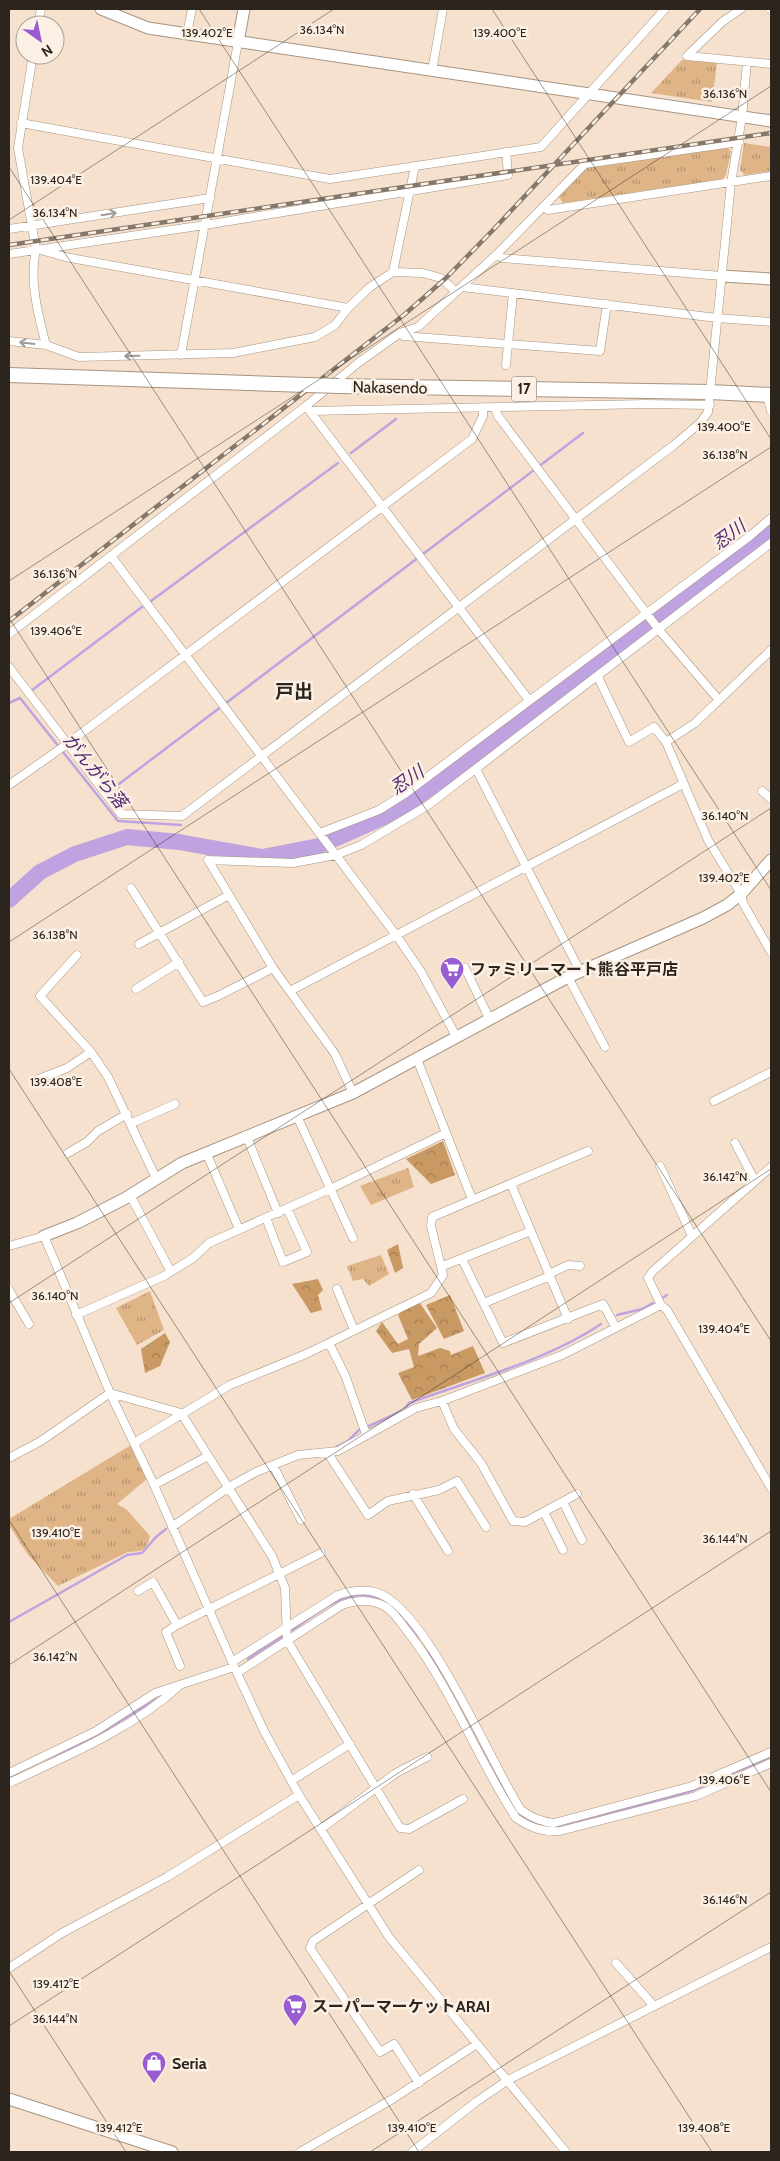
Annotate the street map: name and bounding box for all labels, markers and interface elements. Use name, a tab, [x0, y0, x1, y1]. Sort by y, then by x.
north arrow	[15, 15, 65, 65]
text: 36.134°N	[300, 22, 344, 37]
text: 139.402°E	[181, 25, 233, 40]
text: 139.400°E	[473, 25, 527, 40]
text: N	[38, 41, 56, 61]
text: 36.136°N	[703, 86, 747, 101]
text: 139.404°E	[30, 172, 82, 187]
text: 36.134°N	[33, 205, 77, 220]
one-way arrow	[100, 208, 116, 218]
one-way arrow	[20, 337, 36, 347]
one-way arrow	[124, 351, 140, 361]
road number: 17	[512, 376, 536, 402]
street label: Nakasendo	[352, 377, 428, 398]
text: 139.400°E	[697, 419, 751, 434]
text: 36.138°N	[702, 447, 748, 462]
water label: 忍川	[708, 514, 752, 555]
text: 36.136°N	[33, 566, 77, 581]
text: 139.406°E	[30, 623, 82, 638]
district label: 戸出	[275, 680, 313, 703]
water label: がんがら落	[58, 729, 134, 815]
water label: 忍川	[386, 760, 430, 799]
text: 36.140°N	[702, 808, 748, 823]
text: 139.402°E	[698, 870, 750, 885]
text: 36.138°N	[32, 927, 78, 942]
supermarket icon: ファミリーマート熊谷平戸店	[439, 956, 465, 990]
place label: ファミリーマート熊谷平戸店	[470, 960, 678, 979]
text: 139.408°E	[30, 1074, 82, 1089]
text: 36.142°N	[703, 1169, 747, 1184]
text: 36.140°N	[32, 1288, 78, 1303]
text: 139.404°E	[698, 1321, 750, 1336]
text: 139.410°E	[32, 1525, 81, 1540]
text: 36.144°N	[702, 1531, 748, 1546]
text: 36.142°N	[33, 1649, 77, 1664]
text: 139.406°E	[698, 1772, 750, 1787]
text: 36.146°N	[702, 1892, 748, 1907]
text: 139.412°E	[33, 1976, 80, 1991]
supermarket icon: スーパーマーケットARAI	[282, 1993, 308, 2027]
place label: スーパーマーケットARAI	[312, 1997, 490, 2016]
text: 36.144°N	[32, 2011, 78, 2026]
shop icon: Seria	[141, 2050, 167, 2084]
place label: Seria	[172, 2054, 207, 2073]
text: 139.412°E	[96, 2120, 143, 2135]
text: 139.410°E	[388, 2120, 437, 2135]
text: 139.408°E	[678, 2120, 730, 2135]

